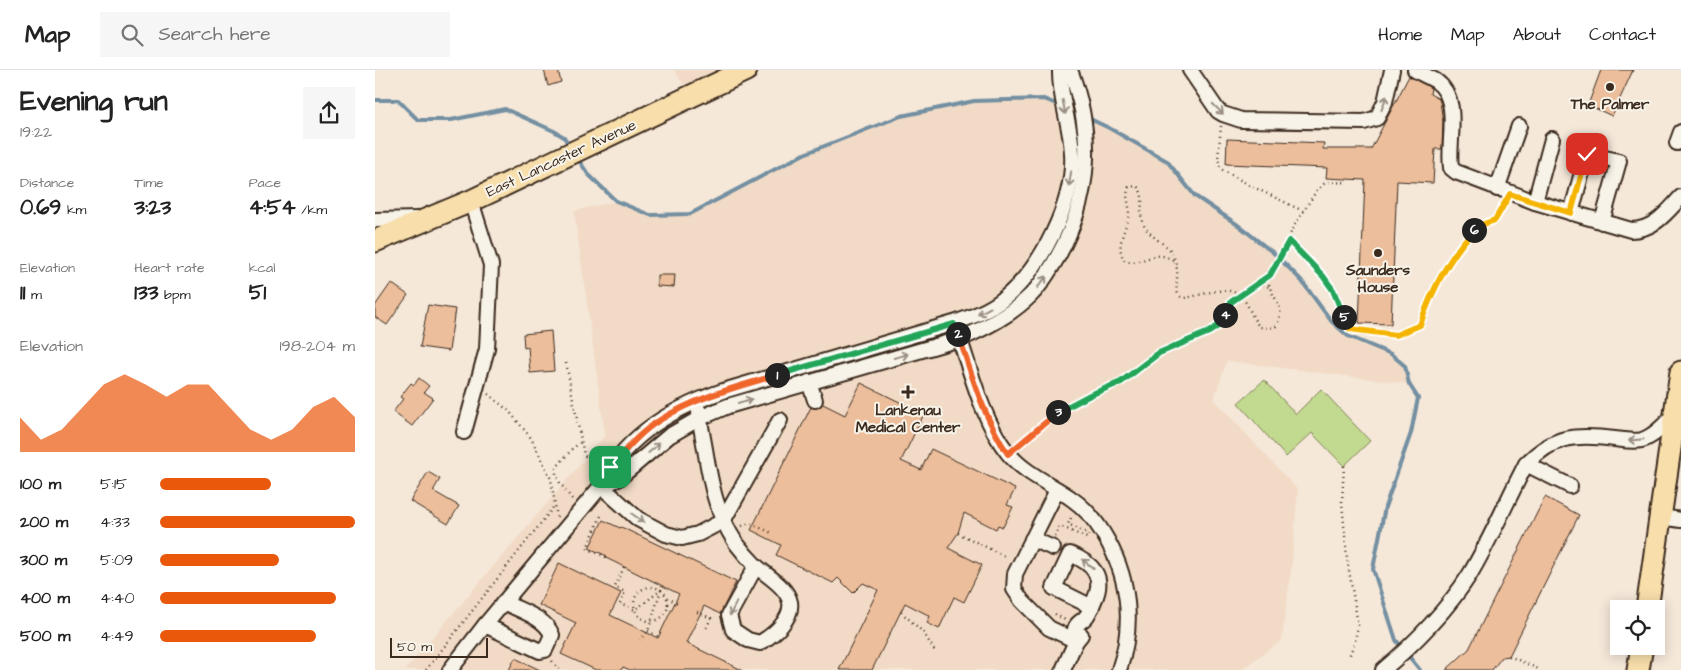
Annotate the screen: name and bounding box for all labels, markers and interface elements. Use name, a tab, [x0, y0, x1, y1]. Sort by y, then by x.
search box	[100, 12, 450, 57]
text: Map	[25, 18, 70, 52]
icon: search	[118, 21, 146, 49]
text: Search here	[158, 21, 271, 48]
text: Home	[1378, 22, 1423, 47]
text: Map	[1451, 22, 1485, 47]
text: About	[1513, 22, 1561, 47]
text: Contact	[1589, 22, 1656, 47]
marker: The Palmer	[1604, 81, 1616, 93]
text: Evening run	[20, 82, 168, 121]
button: share	[303, 87, 355, 139]
place label: The Palmer	[1570, 94, 1650, 115]
one-way arrow	[1380, 96, 1389, 111]
one-way arrow	[1060, 98, 1070, 114]
one-way arrow	[1212, 103, 1224, 115]
street label: East Lancaster Avenue	[483, 114, 640, 203]
text: 19:22	[20, 121, 52, 143]
pin	[1566, 133, 1608, 175]
icon: check	[1573, 140, 1601, 168]
one-way arrow	[1065, 171, 1075, 187]
text: Distance	[20, 173, 74, 193]
text: Time	[134, 173, 164, 193]
text: Pace	[249, 173, 281, 193]
text: 0.69	[20, 193, 61, 222]
text: 3:23	[134, 193, 171, 222]
text: 4:54	[249, 193, 296, 222]
text: km	[61, 200, 86, 220]
text: /km	[296, 200, 327, 220]
pin: 6	[1461, 218, 1487, 242]
text: 6	[1470, 220, 1479, 240]
marker: Saunders House	[1372, 247, 1384, 259]
text: Elevation	[20, 258, 75, 278]
text: Heart rate	[134, 258, 205, 278]
text: kcal	[249, 258, 275, 278]
place label: Saunders House	[1345, 260, 1410, 298]
one-way arrow	[1036, 276, 1047, 289]
text: 11	[20, 278, 25, 307]
text: 133	[134, 278, 158, 307]
text: 51	[249, 278, 266, 307]
text: m	[25, 285, 42, 305]
text: bpm	[158, 285, 191, 305]
pin: 4	[1213, 302, 1237, 328]
pin: 5	[1331, 304, 1357, 330]
text: 4	[1221, 305, 1230, 325]
one-way arrow	[977, 307, 992, 316]
text: 5	[1340, 307, 1349, 327]
pin: 2	[945, 322, 971, 346]
text: 2	[954, 324, 963, 344]
text: Elevation	[20, 335, 83, 357]
text: 198–204 m	[280, 335, 355, 357]
one-way arrow	[893, 350, 909, 360]
pin: 1	[765, 362, 789, 388]
text: 1	[777, 365, 778, 385]
marker: Lankenau Medical Center	[901, 385, 915, 399]
one-way arrow	[737, 395, 753, 405]
place label: Lankenau Medical Center	[856, 400, 961, 438]
pin: 3	[1045, 400, 1071, 424]
text: 3	[1055, 402, 1062, 422]
one-way arrow	[1629, 435, 1645, 444]
one-way arrow	[648, 442, 661, 454]
pin	[589, 446, 631, 488]
icon: arrive	[596, 453, 624, 481]
text: 100 m	[20, 473, 61, 495]
text: 5:15	[100, 473, 127, 495]
text: 200 m	[20, 511, 68, 533]
text: 4:33	[100, 511, 130, 533]
one-way arrow	[631, 513, 645, 523]
text: 300 m	[20, 549, 67, 571]
text: 5:09	[100, 549, 133, 571]
one-way arrow	[1081, 558, 1094, 569]
text: 400 m	[20, 587, 70, 609]
text: 4:40	[100, 587, 135, 609]
map controls	[1610, 600, 1665, 655]
button: locate	[1610, 600, 1665, 655]
one-way arrow	[728, 601, 738, 616]
text: 500 m	[20, 625, 70, 647]
text: 4:49	[100, 625, 134, 647]
scale bar	[390, 635, 487, 658]
text: 50 m	[397, 637, 432, 657]

